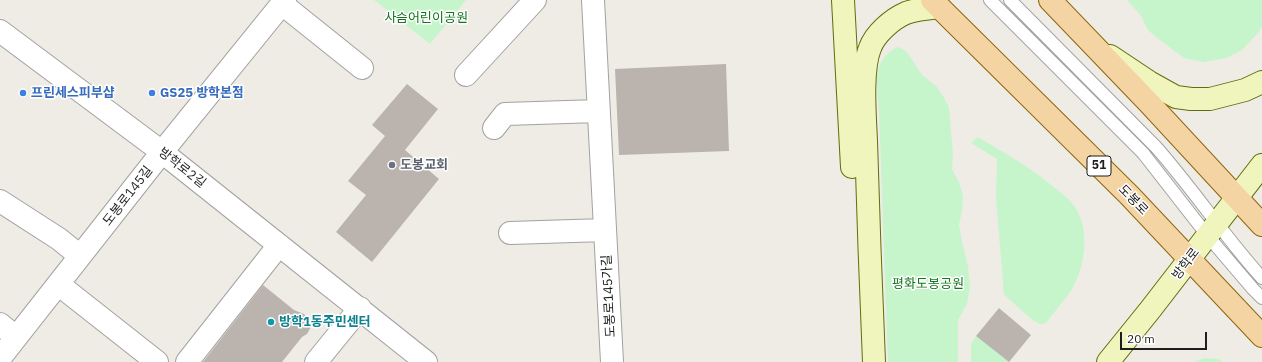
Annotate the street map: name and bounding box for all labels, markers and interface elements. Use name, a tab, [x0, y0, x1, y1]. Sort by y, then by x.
park label: 사슴어린이공원	[384, 10, 468, 26]
place label: 프린세스피부샵	[31, 85, 115, 101]
place label: GS25 방학본점	[160, 85, 244, 101]
marker: 프린세스피부샵	[18, 88, 28, 98]
marker: GS25 방학본점	[147, 88, 157, 98]
street label: 방학로2길	[155, 145, 209, 191]
road number: 51	[1087, 156, 1111, 176]
place label: 도봉교회	[400, 157, 448, 173]
marker: 도봉교회	[387, 160, 397, 170]
street label: 도봉로145길	[100, 163, 156, 229]
street label: 도봉로	[1115, 182, 1151, 218]
street label: 방학로	[1169, 245, 1203, 283]
street label: 도봉로145가길	[599, 254, 619, 338]
park label: 평화도봉공원	[892, 276, 964, 292]
place label: 방학1동주민센터	[279, 314, 371, 330]
marker: 방학1동주민센터	[266, 317, 276, 327]
scale bar	[1122, 324, 1209, 350]
text: 20 m	[1127, 331, 1155, 346]

